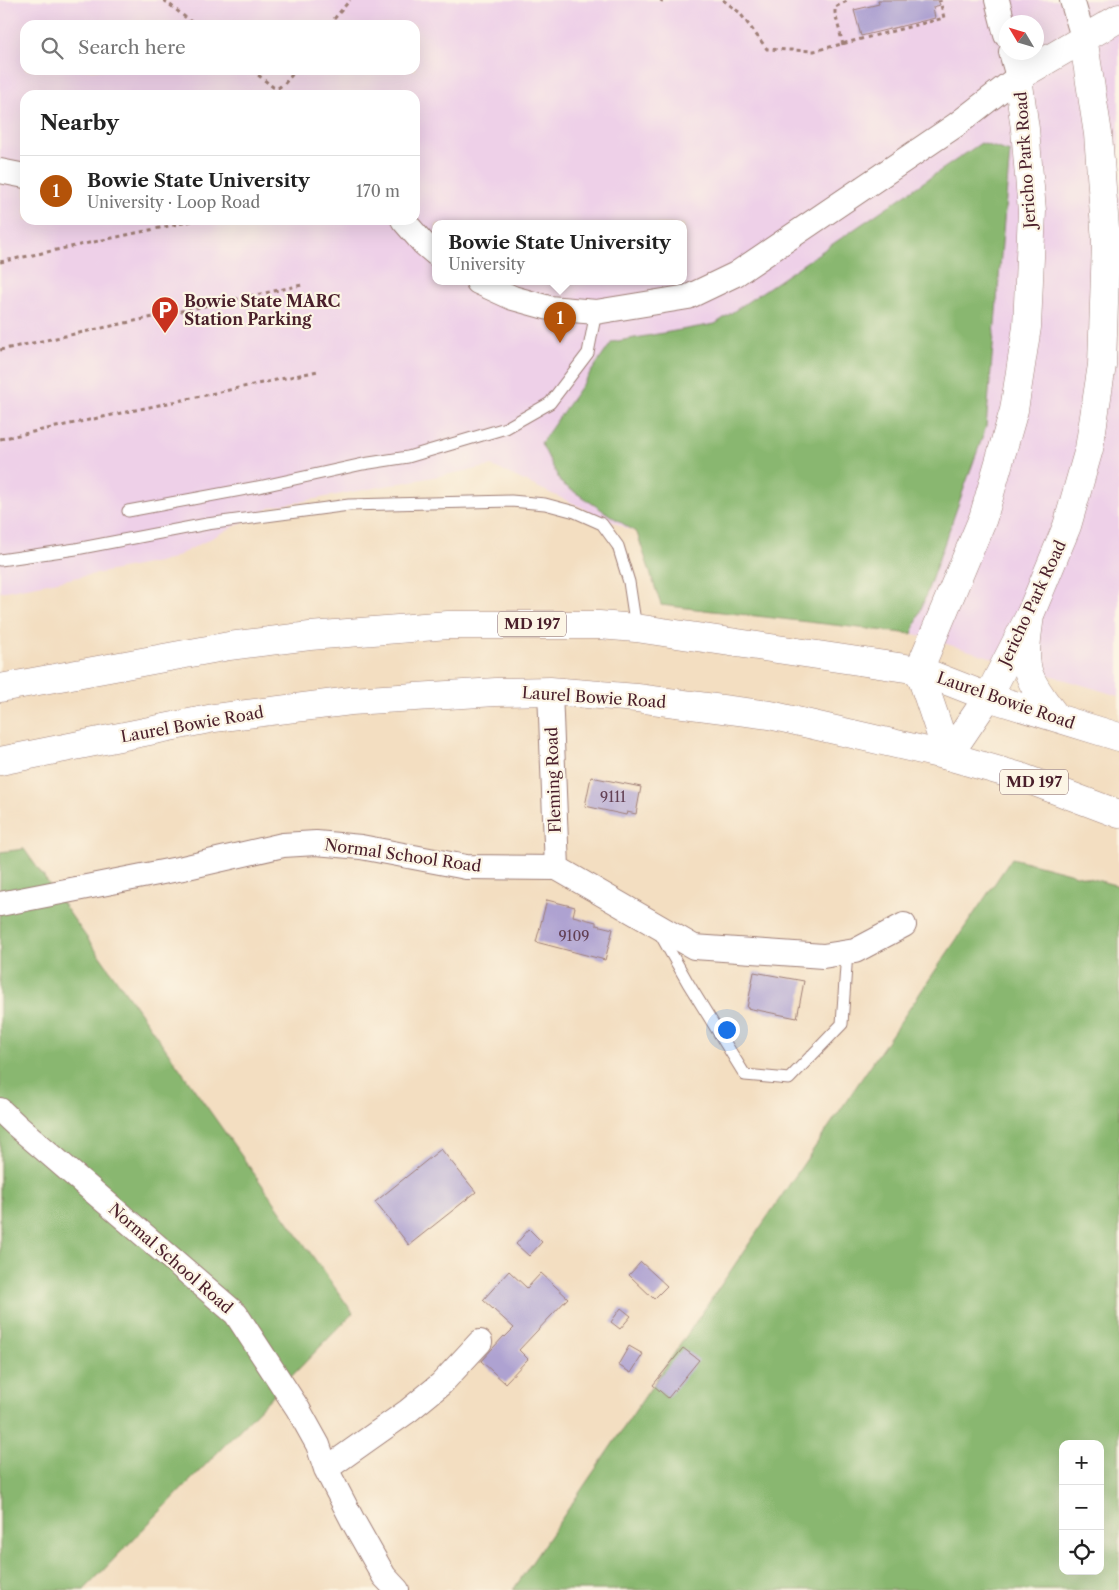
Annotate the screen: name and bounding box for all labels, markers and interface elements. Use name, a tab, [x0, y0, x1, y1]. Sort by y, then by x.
north arrow	[999, 15, 1044, 60]
search box	[20, 20, 420, 75]
icon: search	[38, 34, 66, 62]
text: Search here	[78, 36, 186, 59]
street label: Jericho Park Road	[1010, 91, 1040, 232]
text: Nearby	[40, 110, 119, 135]
text: Bowie State University	[87, 169, 310, 192]
text: 1	[52, 181, 60, 201]
text: 170 m	[356, 181, 400, 201]
text: University · Loop Road	[87, 192, 260, 212]
popup	[432, 220, 687, 285]
text: Bowie State University	[448, 231, 671, 254]
text: University	[448, 254, 525, 274]
place label: Bowie State MARC Station Parking	[184, 291, 340, 329]
parking icon: Bowie State MARC Station Parking	[150, 295, 180, 334]
pin: 1	[544, 302, 576, 343]
street label: Jericho Park Road	[993, 537, 1070, 672]
road number: MD 197	[498, 612, 566, 636]
street label: Laurel Bowie Road	[934, 667, 1078, 733]
street label: Laurel Bowie Road	[521, 682, 667, 712]
street label: Laurel Bowie Road	[119, 702, 265, 746]
street label: Fleming Road	[541, 726, 565, 833]
road number: MD 197	[1000, 770, 1068, 794]
house number: 9111	[600, 788, 626, 806]
street label: Normal School Road	[323, 834, 483, 876]
house number: 9109	[558, 927, 590, 945]
your location	[714, 1017, 740, 1043]
street label: Normal School Road	[105, 1199, 237, 1318]
map controls	[1059, 1440, 1104, 1575]
button: +	[1059, 1440, 1104, 1485]
button: −	[1059, 1485, 1104, 1530]
button: locate	[1059, 1530, 1104, 1575]

